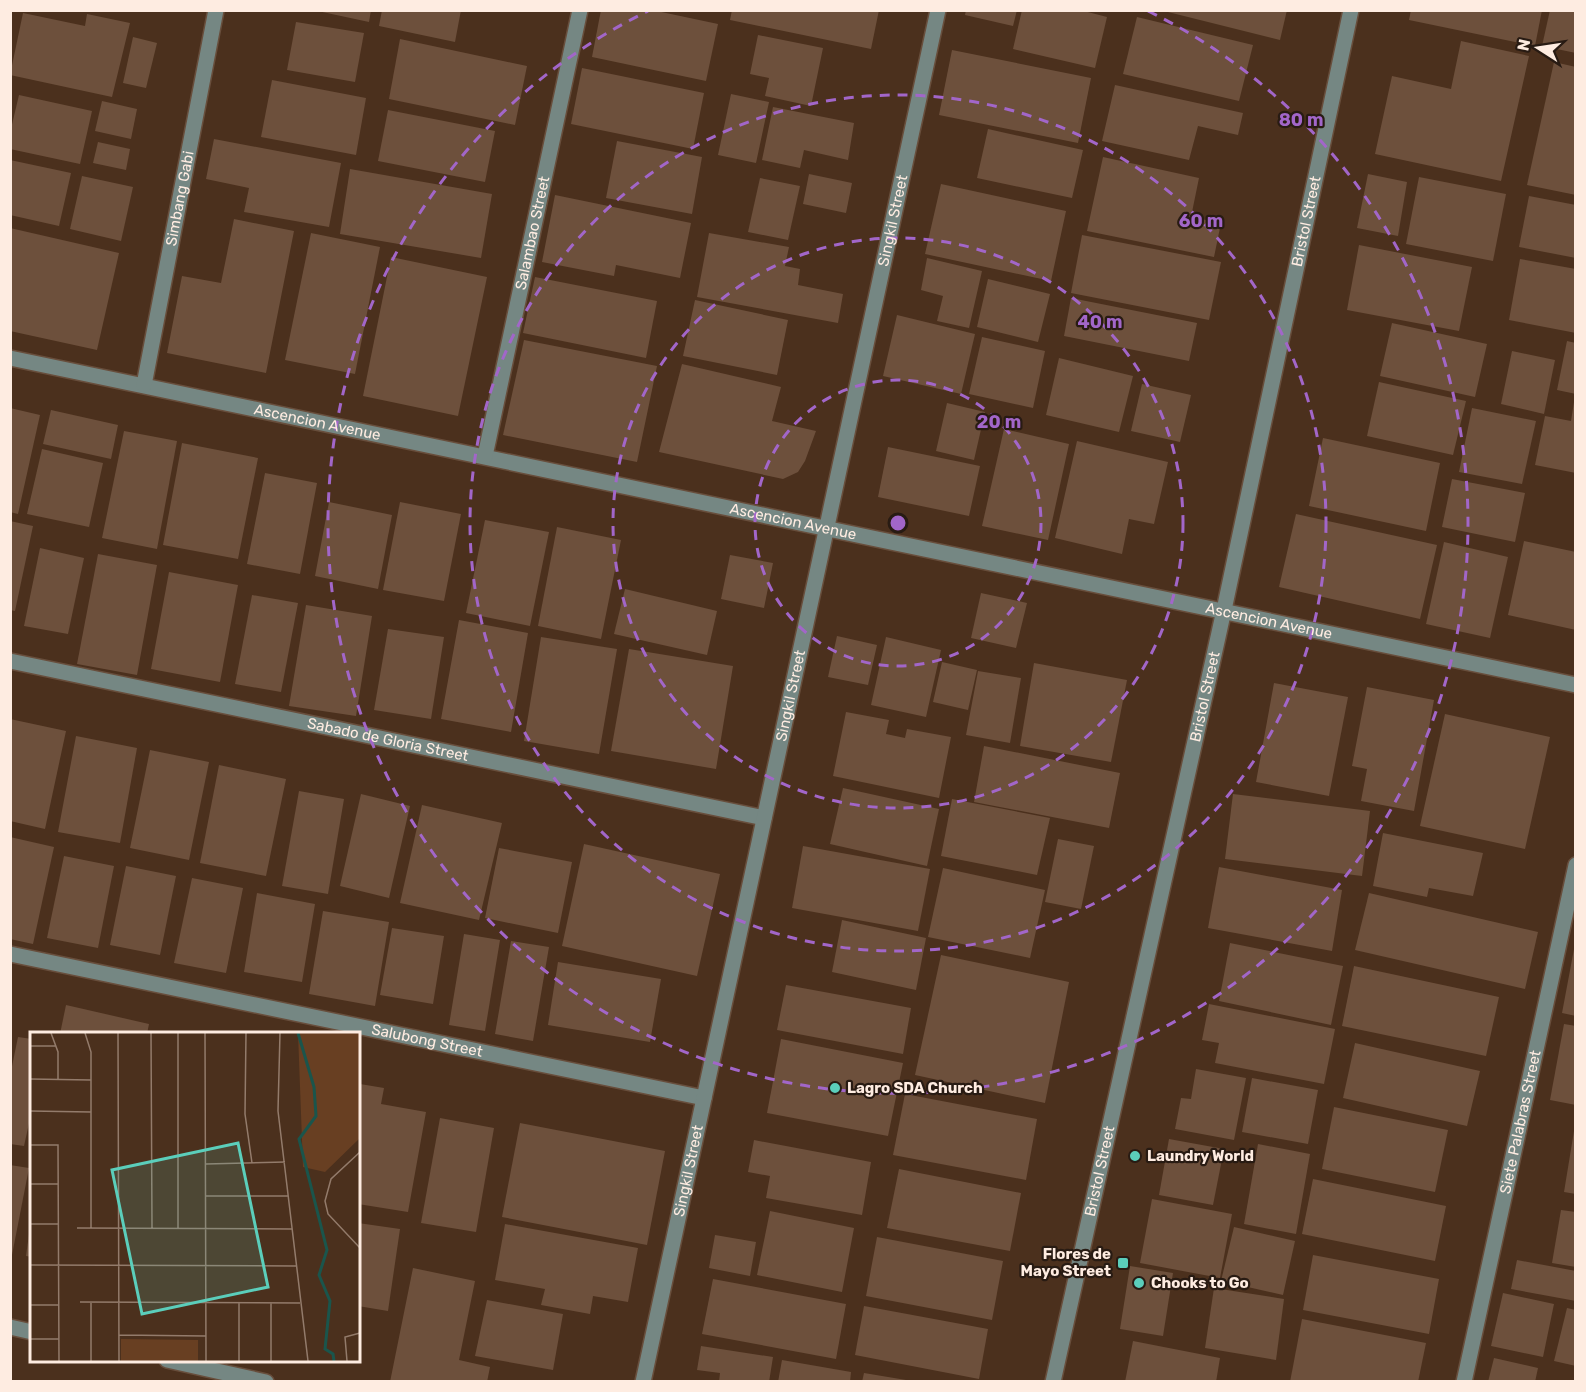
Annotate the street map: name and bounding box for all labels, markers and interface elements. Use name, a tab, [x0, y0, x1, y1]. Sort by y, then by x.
north arrow	[1508, 18, 1568, 78]
text: N	[1513, 37, 1534, 53]
text: 80 m	[1279, 109, 1323, 131]
street label: Simbang Gabi	[162, 149, 198, 247]
street label: Singkil Street	[874, 173, 911, 268]
street label: Salambao Street	[512, 174, 553, 292]
street label: Bristol Street	[1288, 174, 1325, 268]
text: 60 m	[1179, 210, 1223, 232]
text: 40 m	[1078, 311, 1122, 333]
street label: Ascencion Avenue	[252, 400, 382, 444]
text: 20 m	[977, 411, 1021, 433]
street label: Ascencion Avenue	[728, 500, 858, 544]
centre of rings	[888, 513, 908, 533]
street label: Ascencion Avenue	[1204, 599, 1334, 643]
street label: Singkil Street	[772, 648, 809, 743]
street label: Bristol Street	[1186, 649, 1224, 744]
street label: Sabado de Gloria Street	[306, 714, 470, 765]
street label: Salubong Street	[370, 1020, 484, 1061]
inset map	[30, 1032, 360, 1362]
street label: Siete Palabras Street	[1496, 1048, 1545, 1196]
place label: Lagro SDA Church	[847, 1079, 983, 1097]
marker: Lagro SDA Church	[828, 1081, 842, 1095]
street label: Singkil Street	[670, 1123, 707, 1218]
street label: Bristol Street	[1081, 1124, 1119, 1218]
place label: Laundry World	[1147, 1147, 1254, 1165]
marker: Laundry World	[1128, 1149, 1142, 1163]
place label: Flores de Mayo Street	[1020, 1245, 1111, 1280]
marker: Flores de Mayo Street	[1116, 1256, 1130, 1270]
place label: Chooks to Go	[1151, 1274, 1249, 1292]
marker: Chooks to Go	[1132, 1276, 1146, 1290]

